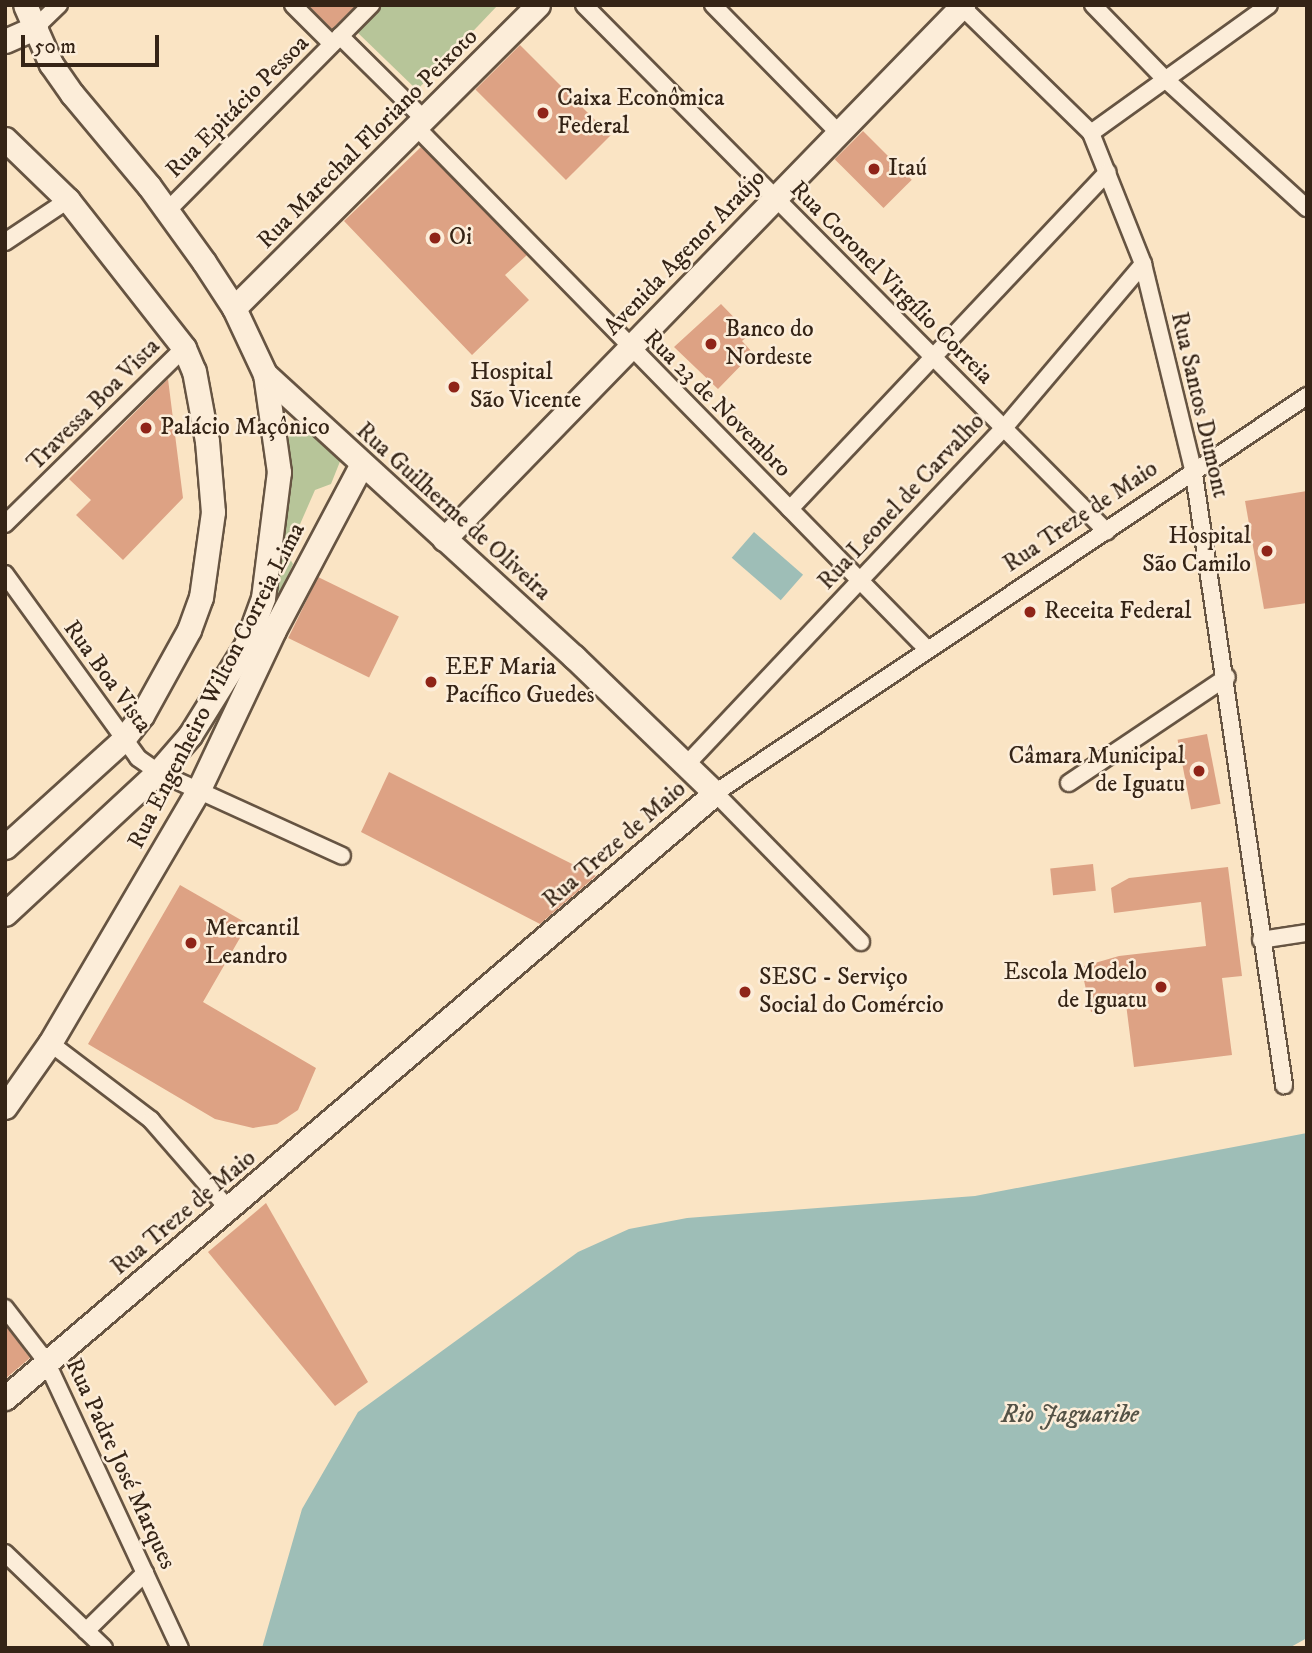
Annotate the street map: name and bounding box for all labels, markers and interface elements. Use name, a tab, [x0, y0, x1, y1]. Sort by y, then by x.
scale bar	[24, 21, 163, 65]
street label: Rua Marechal Floriano Peixoto	[252, 23, 484, 255]
street label: Rua Epitácio Pessoa	[160, 29, 316, 185]
text: 50 m	[34, 34, 76, 60]
place label: Caixa Econômica Federal	[557, 85, 724, 141]
marker: Caixa Econômica Federal	[535, 105, 551, 121]
place label: Itaú	[888, 155, 927, 183]
marker: Itaú	[866, 161, 882, 177]
street label: Avenida Agenor Araújo	[598, 164, 772, 342]
street label: Rua Coronel Virgílio Correia	[783, 175, 999, 391]
place label: Oi	[449, 224, 472, 252]
marker: Oi	[427, 230, 443, 246]
street label: Rua Santos Dumont	[1164, 309, 1234, 501]
place label: Banco do Nordeste	[725, 316, 814, 372]
street label: Rua 23 de Novembro	[637, 324, 797, 484]
street label: Travessa Boa Vista	[22, 333, 166, 477]
marker: Banco do Nordeste	[703, 336, 719, 352]
place label: Hospital São Vicente	[470, 359, 581, 415]
marker: Hospital São Vicente	[444, 377, 464, 397]
street label: Rua Leonel de Carvalho	[813, 408, 991, 596]
place label: Palácio Maçônico	[160, 414, 330, 442]
street label: Rua Guilherme de Oliveira	[350, 417, 556, 607]
marker: Palácio Maçônico	[138, 420, 154, 436]
street label: Rua Treze de Maio	[998, 455, 1164, 579]
street label: Rua Engenheiro Wilton Correia Lima	[122, 518, 312, 854]
place label: Hospital São Camilo	[1142, 523, 1251, 579]
marker: Hospital São Camilo	[1257, 541, 1277, 561]
place label: Receita Federal	[1044, 598, 1191, 626]
marker: Receita Federal	[1022, 604, 1038, 620]
street label: Rua Boa Vista	[57, 615, 157, 739]
place label: EEF Maria Pacífico Guedes	[445, 654, 595, 710]
marker: EEF Maria Pacífico Guedes	[423, 674, 439, 690]
place label: Câmara Municipal de Iguatu	[1008, 743, 1185, 799]
marker: Câmara Municipal de Iguatu	[1191, 763, 1207, 779]
street label: Rua Treze de Maio	[538, 775, 692, 915]
place label: Mercantil Leandro	[205, 915, 299, 971]
marker: Mercantil Leandro	[183, 935, 199, 951]
place label: Escola Modelo de Iguatu	[1004, 959, 1147, 1015]
place label: SESC - Serviço Social do Comércio	[759, 964, 944, 1020]
marker: Escola Modelo de Iguatu	[1153, 979, 1169, 995]
marker: SESC - Serviço Social do Comércio	[737, 984, 753, 1000]
street label: Rua Treze de Maio	[106, 1144, 262, 1282]
street label: Rua Padre José Marques	[59, 1354, 181, 1574]
water label: Rio Jaguaribe	[1001, 1399, 1139, 1431]

